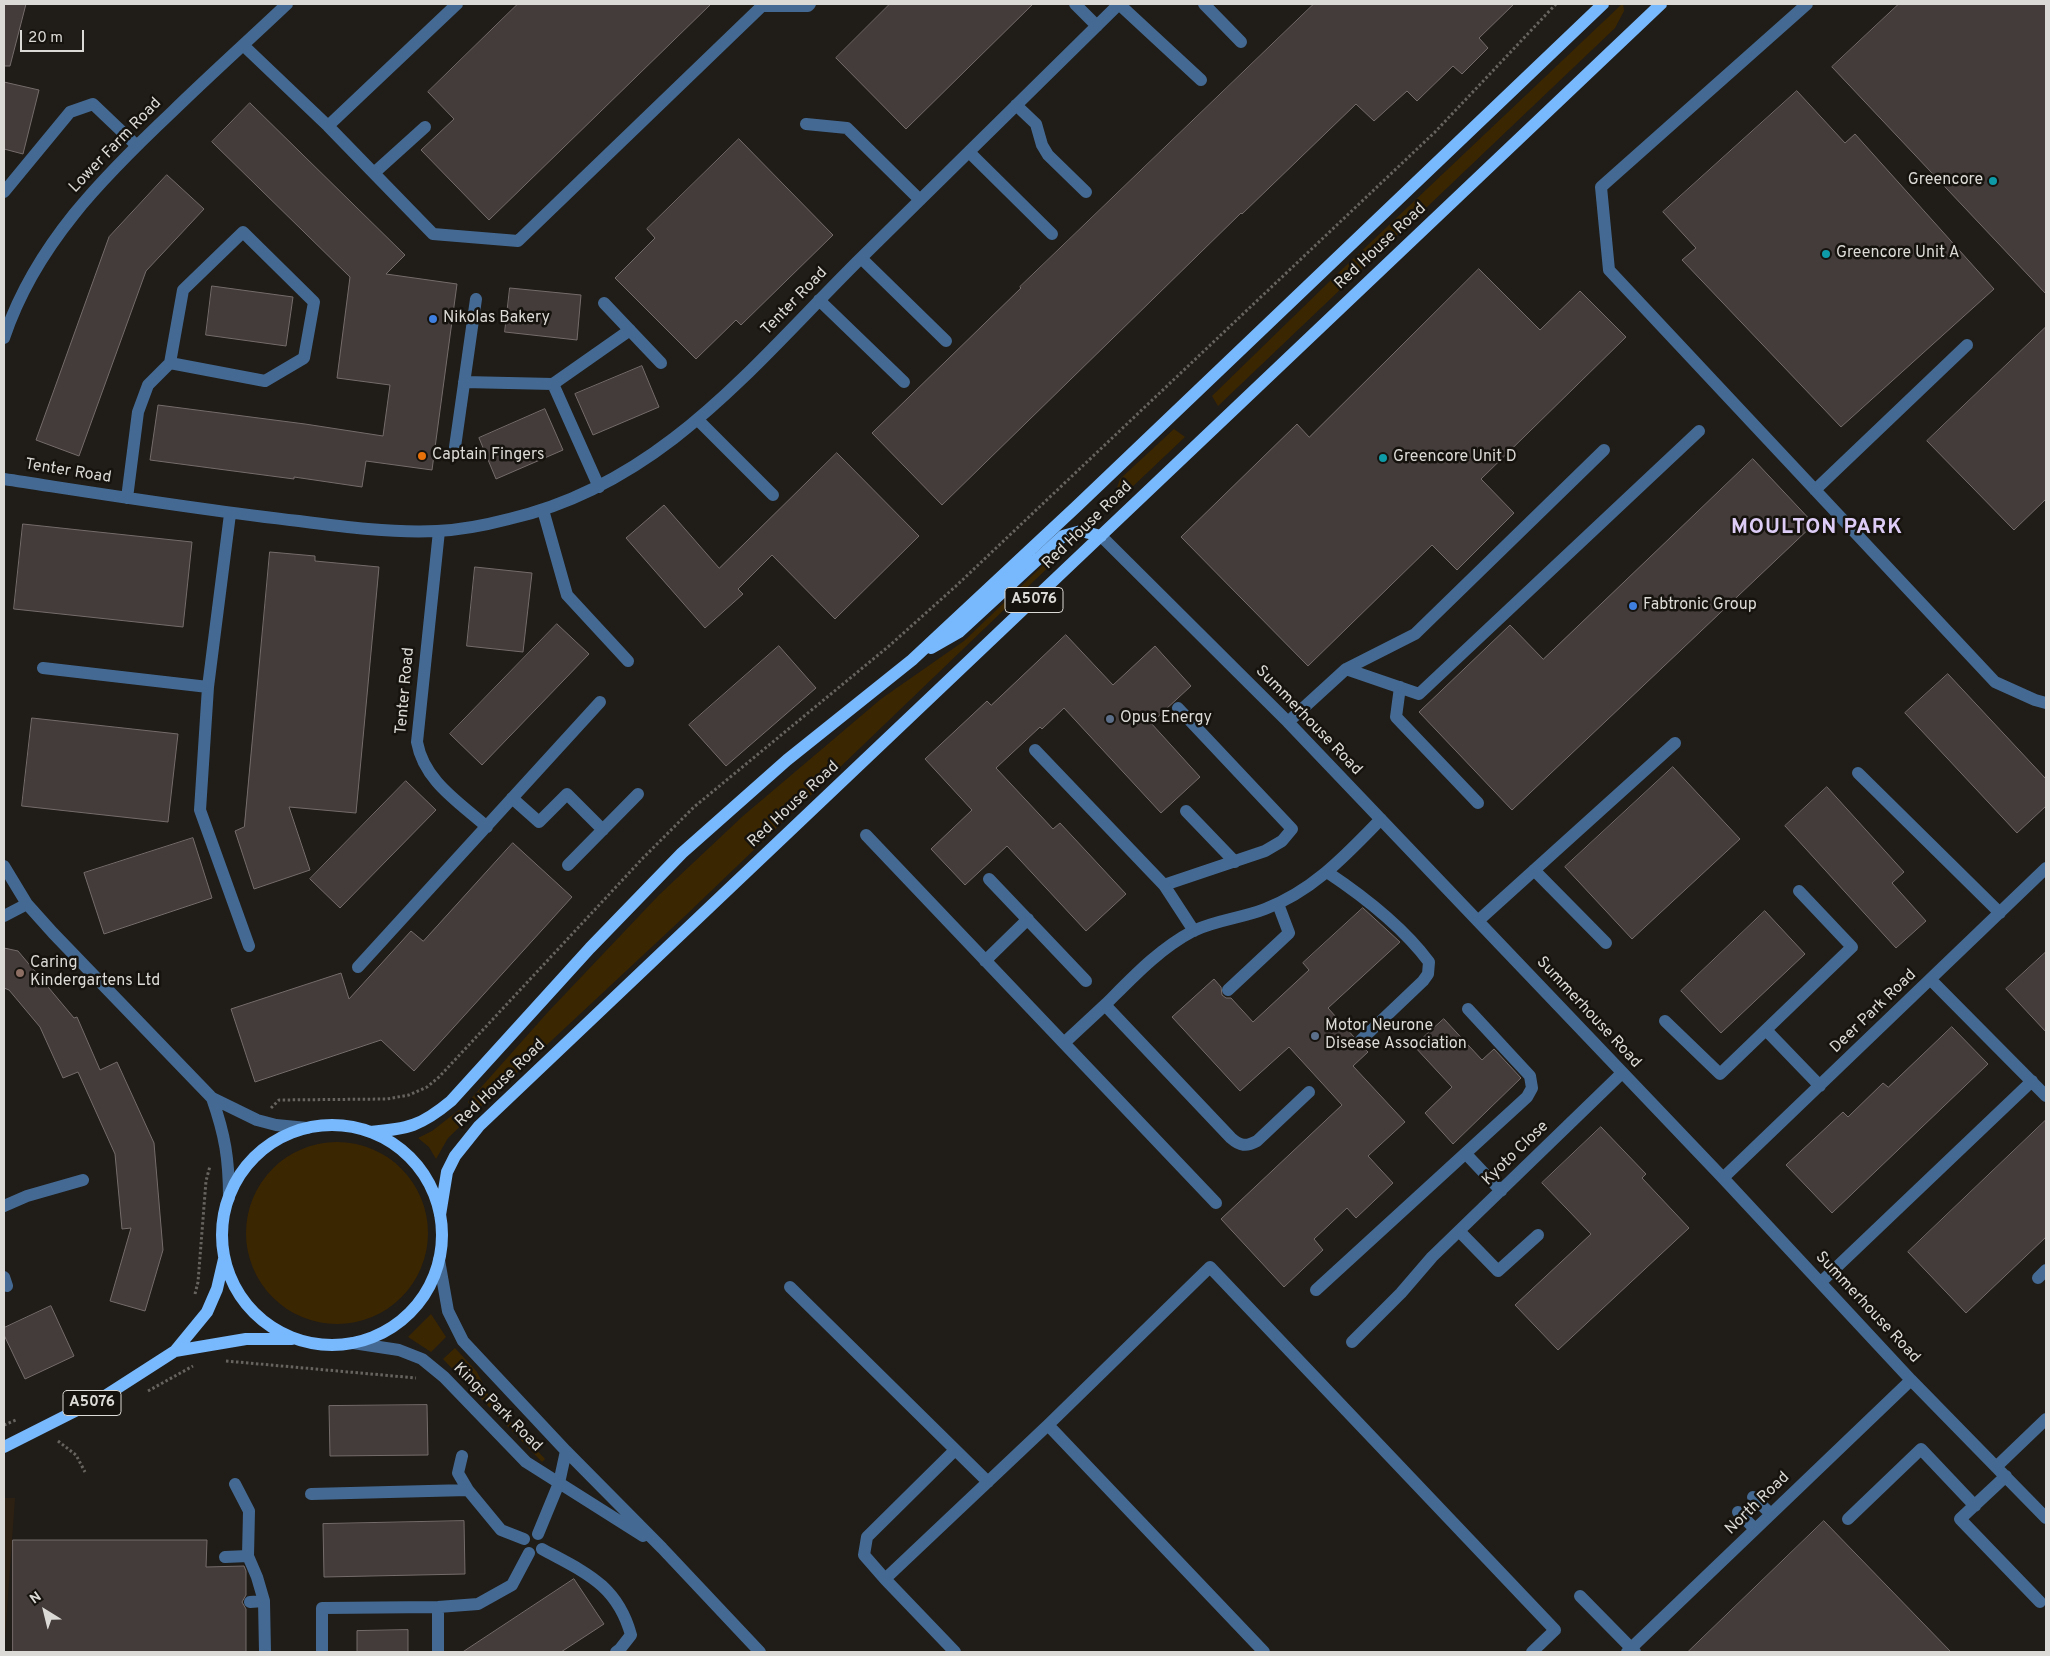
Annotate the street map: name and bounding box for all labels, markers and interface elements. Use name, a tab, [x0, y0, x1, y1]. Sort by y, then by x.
scale bar	[22, 20, 86, 52]
text: 20 m	[28, 29, 63, 48]
street label: Lower Farm Road	[66, 95, 166, 197]
place label: Greencore	[1908, 171, 1983, 191]
marker: Greencore	[1987, 175, 1999, 187]
street label: Red House Road	[1331, 200, 1431, 294]
place label: Greencore Unit A	[1836, 244, 1960, 264]
marker: Greencore Unit A	[1820, 248, 1832, 260]
street label: Tenter Road	[758, 264, 832, 340]
place label: Nikolas Bakery	[443, 309, 550, 329]
marker: Nikolas Bakery	[427, 313, 439, 325]
place label: Captain Fingers	[432, 446, 545, 466]
place label: Greencore Unit D	[1393, 448, 1517, 468]
marker: Captain Fingers	[416, 450, 428, 462]
marker: Greencore Unit D	[1377, 452, 1389, 464]
street label: Tenter Road	[23, 456, 113, 488]
street label: Red House Road	[1039, 478, 1137, 574]
district label: MOULTON PARK	[1729, 516, 1905, 542]
road number: A5076	[1005, 588, 1063, 612]
place label: Fabtronic Group	[1643, 596, 1757, 616]
marker: Fabtronic Group	[1627, 600, 1639, 612]
street label: Tenter Road	[393, 647, 419, 735]
street label: Summerhouse Road	[1251, 662, 1365, 780]
place label: Opus Energy	[1120, 709, 1212, 729]
marker: Opus Energy	[1104, 713, 1116, 725]
street label: Red House Road	[744, 758, 844, 852]
street label: Summerhouse Road	[1531, 953, 1645, 1073]
place label: Caring Kindergartens Ltd	[30, 954, 160, 992]
street label: Deer Park Road	[1827, 966, 1921, 1058]
marker: Caring Kindergartens Ltd	[14, 967, 26, 979]
place label: Motor Neurone Disease Association	[1325, 1017, 1467, 1055]
marker: Motor Neurone Disease Association	[1309, 1030, 1321, 1042]
street label: Red House Road	[452, 1036, 550, 1132]
street label: Kyoto Close	[1479, 1118, 1553, 1190]
street label: Summerhouse Road	[1810, 1248, 1924, 1368]
street label: Kings Park Road	[449, 1360, 545, 1456]
road number: A5076	[63, 1390, 121, 1416]
street label: North Road	[1722, 1469, 1794, 1539]
north arrow	[20, 1586, 70, 1636]
text: N	[27, 1589, 45, 1608]

